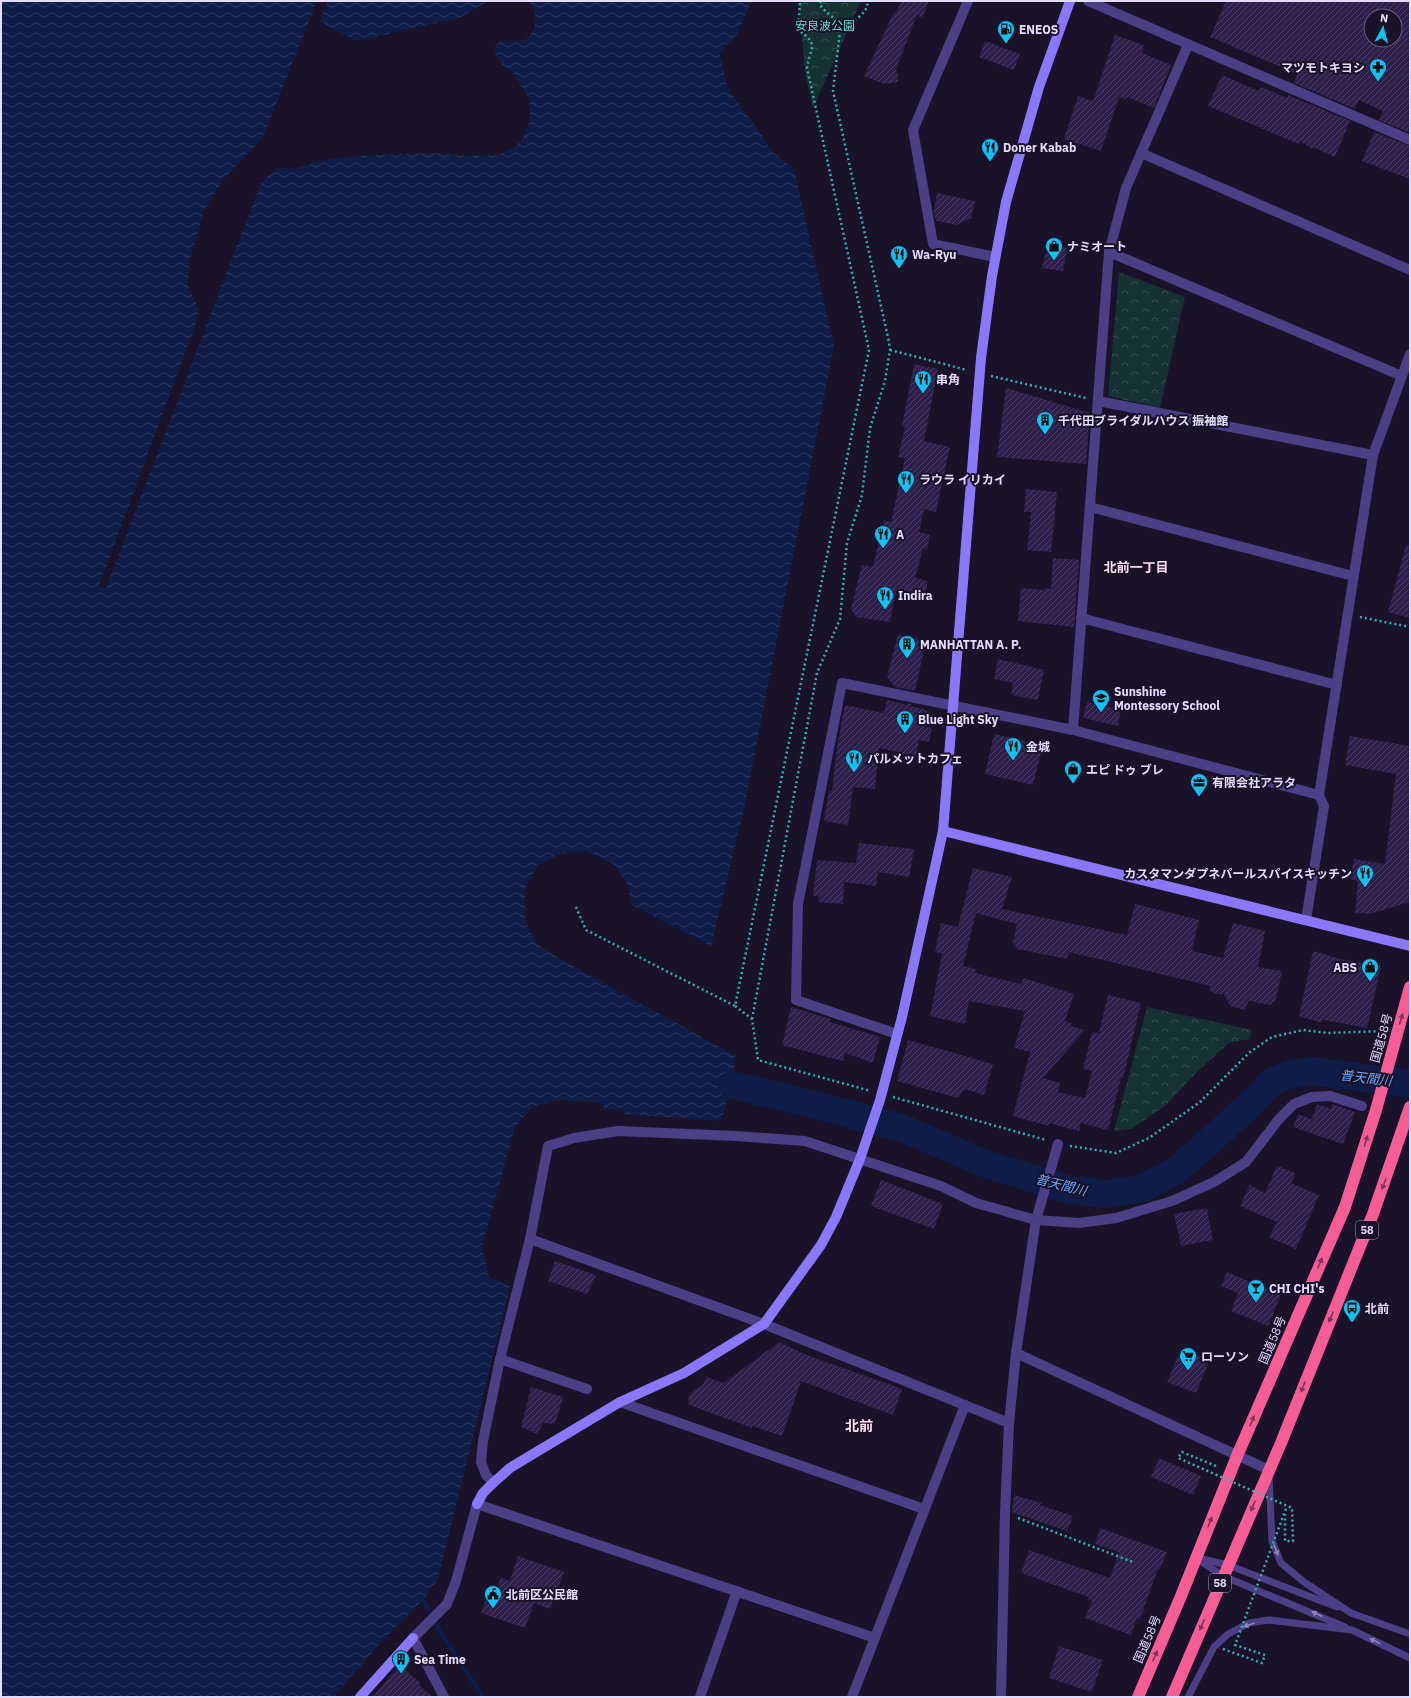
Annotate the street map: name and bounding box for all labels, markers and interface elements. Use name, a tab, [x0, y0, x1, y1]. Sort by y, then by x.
north arrow	[1363, 8, 1403, 48]
text: N	[1379, 11, 1389, 26]
park label: 安良波公園	[795, 18, 855, 33]
fuel station icon: ENEOS	[996, 19, 1016, 44]
place label: ENEOS	[1019, 22, 1058, 37]
pharmacy icon: マツモトキヨシ	[1368, 57, 1388, 82]
place label: マツモトキヨシ	[1281, 60, 1365, 75]
restaurant icon: Doner Kabab	[980, 137, 1000, 162]
place label: Doner Kabab	[1003, 140, 1076, 155]
shop icon: ナミオート	[1044, 236, 1064, 261]
place label: ナミオート	[1067, 239, 1127, 254]
restaurant icon: Wa-Ryu	[889, 244, 909, 269]
place label: Wa-Ryu	[912, 247, 957, 262]
restaurant icon: 串角	[913, 369, 933, 394]
place label: 串角	[936, 372, 960, 387]
building icon: 千代田ブライダルハウス 振袖館	[1035, 410, 1055, 435]
place label: 千代田ブライダルハウス 振袖館	[1058, 413, 1228, 428]
restaurant icon: ラウラ イリカイ	[896, 469, 916, 494]
place label: ラウラ イリカイ	[919, 472, 1006, 487]
restaurant icon: A	[873, 524, 893, 549]
place label: A	[896, 527, 904, 542]
district label: 北前一丁目	[1103, 559, 1169, 576]
restaurant icon: Indira	[875, 585, 895, 610]
place label: Indira	[898, 588, 933, 603]
building icon: MANHATTAN A. P.	[897, 634, 917, 659]
place label: MANHATTAN A. P.	[920, 637, 1021, 652]
place label: Sunshine Montessory School	[1114, 684, 1220, 713]
school or university icon: Sunshine Montessory School	[1091, 688, 1111, 713]
building icon: Blue Light Sky	[895, 709, 915, 734]
place label: Blue Light Sky	[918, 712, 999, 727]
restaurant icon: 金城	[1003, 736, 1023, 761]
place label: 金城	[1026, 739, 1050, 754]
restaurant icon: パルメットカフェ	[844, 748, 864, 773]
place label: パルメットカフェ	[867, 751, 963, 766]
shop icon: エピ ドゥ ブレ	[1063, 759, 1083, 784]
place label: エピ ドゥ ブレ	[1086, 762, 1164, 777]
office icon: 有限会社アラタ	[1189, 772, 1209, 797]
place label: 有限会社アラタ	[1212, 775, 1296, 790]
restaurant icon: カスタマンダプネパールスパイスキッチン	[1355, 863, 1375, 888]
place label: カスタマンダプネパールスパイスキッチン	[1124, 866, 1352, 881]
shop icon: ABS	[1360, 957, 1380, 982]
place label: ABS	[1333, 960, 1357, 975]
street label: 国道58号	[1367, 1012, 1395, 1064]
one-way arrow	[1398, 1013, 1404, 1025]
water label: 普天間川	[1339, 1066, 1395, 1090]
one-way arrow	[1363, 1135, 1369, 1147]
water label: 普天間川	[1034, 1170, 1090, 1200]
one-way arrow	[1381, 1178, 1387, 1190]
road number: 58	[1356, 1221, 1378, 1239]
one-way arrow	[1318, 1256, 1324, 1268]
bar icon: CHI CHI's	[1246, 1278, 1266, 1303]
place label: CHI CHI's	[1269, 1281, 1324, 1296]
bus stop icon: 北前	[1342, 1298, 1362, 1323]
place label: 北前	[1365, 1301, 1389, 1316]
one-way arrow	[1327, 1312, 1333, 1324]
street label: 国道58号	[1255, 1314, 1289, 1366]
supermarket icon: ローソン	[1178, 1346, 1198, 1371]
place label: ローソン	[1201, 1349, 1249, 1364]
one-way arrow	[1299, 1382, 1305, 1394]
one-way arrow	[1249, 1415, 1255, 1426]
district label: 北前	[845, 1417, 873, 1435]
one-way arrow	[1250, 1500, 1257, 1512]
one-way arrow	[1208, 1515, 1214, 1527]
one-way arrow	[1273, 1545, 1279, 1557]
road number: 58	[1209, 1574, 1231, 1592]
public building icon: 北前区公民館	[483, 1584, 503, 1609]
place label: 北前区公民館	[506, 1587, 578, 1602]
one-way arrow	[1311, 1611, 1322, 1617]
street label: 国道58号	[1130, 1613, 1164, 1665]
one-way arrow	[1199, 1620, 1205, 1631]
one-way arrow	[1242, 1622, 1254, 1628]
one-way arrow	[1369, 1638, 1381, 1644]
building icon: Sea Time	[391, 1649, 411, 1674]
one-way arrow	[1152, 1650, 1158, 1662]
place label: Sea Time	[414, 1652, 466, 1667]

